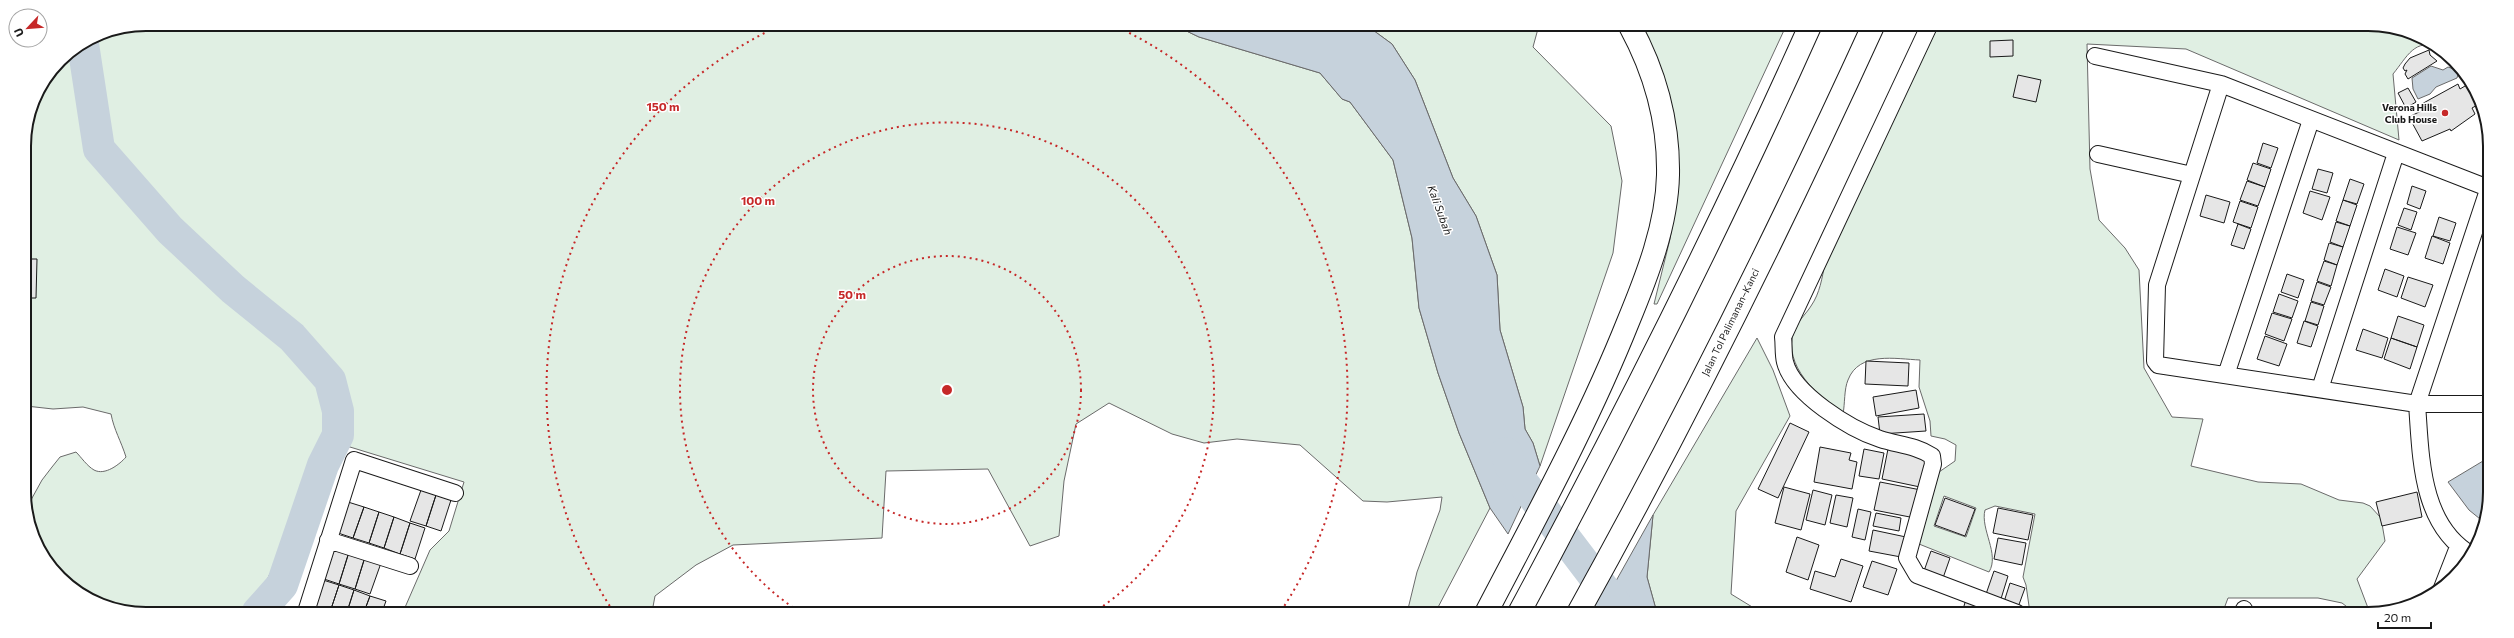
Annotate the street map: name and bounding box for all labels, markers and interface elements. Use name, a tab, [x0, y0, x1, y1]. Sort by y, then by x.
north arrow	[8, 8, 48, 48]
text: U	[11, 26, 26, 39]
text: 150 m	[646, 99, 680, 113]
place label: Verona Hills Club House	[2382, 101, 2437, 125]
marker: Verona Hills Club House	[2440, 108, 2450, 118]
water label: Kali Subah	[1425, 183, 1455, 236]
text: 100 m	[741, 193, 775, 207]
street label: Jalan Tol Palimanan–Kanci	[1699, 266, 1761, 378]
text: 50 m	[838, 287, 866, 301]
centre of rings	[940, 383, 954, 397]
scale bar	[2378, 604, 2431, 630]
text: 20 m	[2384, 610, 2411, 624]

